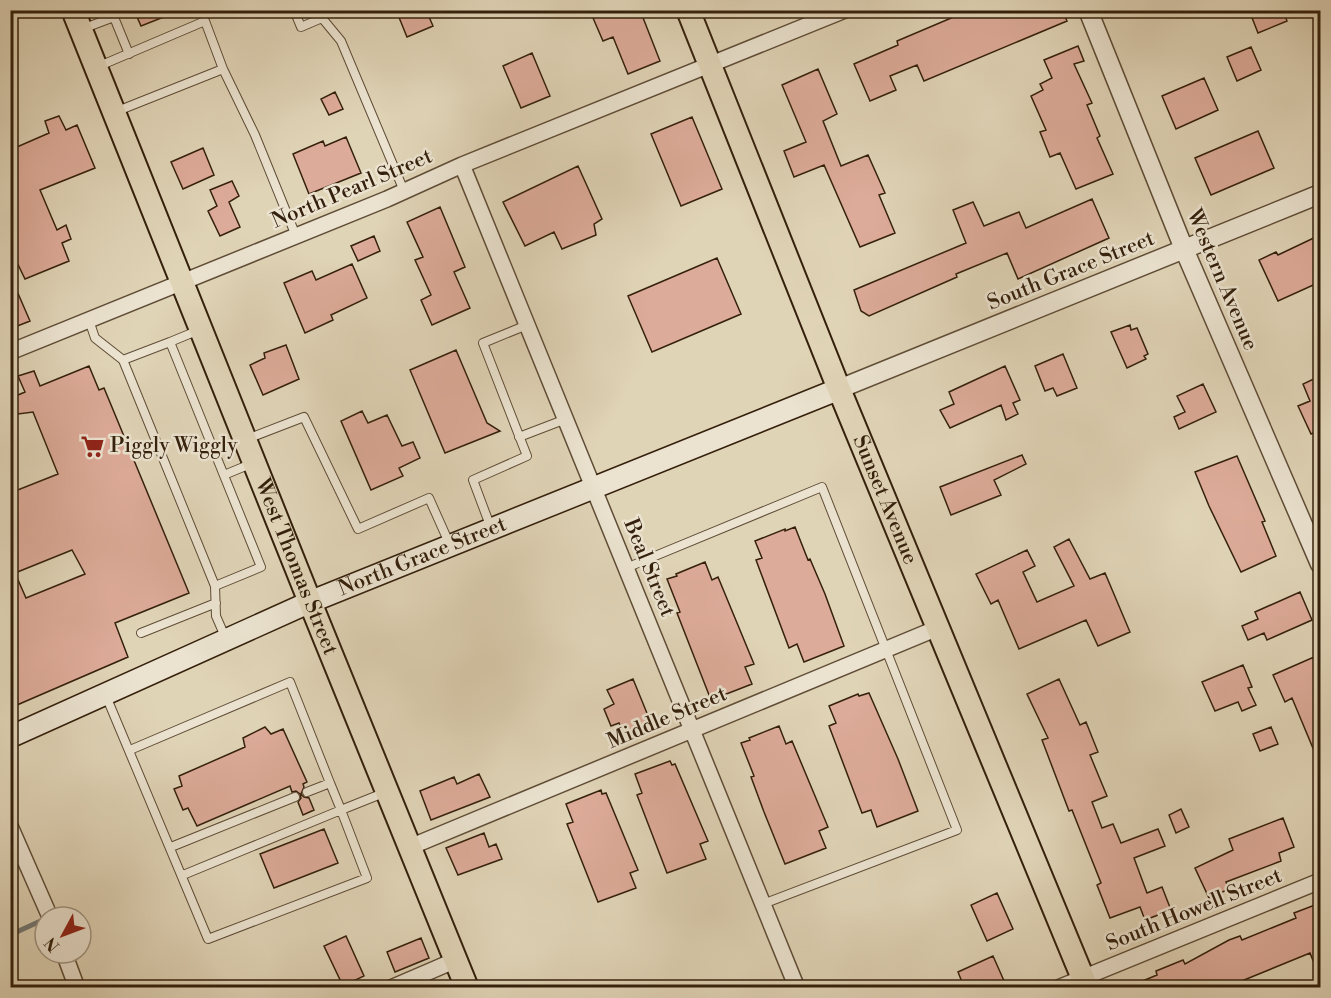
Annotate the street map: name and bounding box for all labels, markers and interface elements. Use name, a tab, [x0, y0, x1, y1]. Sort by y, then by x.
street label: North Pearl Street	[268, 143, 437, 235]
street label: Western Avenue	[1180, 204, 1263, 355]
street label: South Grace Street	[984, 225, 1159, 316]
street label: Sunset Avenue	[847, 431, 923, 568]
supermarket icon: Piggly Wiggly	[79, 433, 105, 459]
place label: Piggly Wiggly	[110, 433, 238, 459]
street label: West Thomas Street	[249, 474, 343, 660]
street label: North Grace Street	[334, 511, 511, 602]
street label: Beal Street	[617, 514, 681, 621]
street label: Middle Street	[603, 681, 731, 755]
street label: South Howell Street	[1102, 863, 1286, 957]
north arrow	[33, 905, 93, 965]
text: N	[41, 933, 64, 956]

